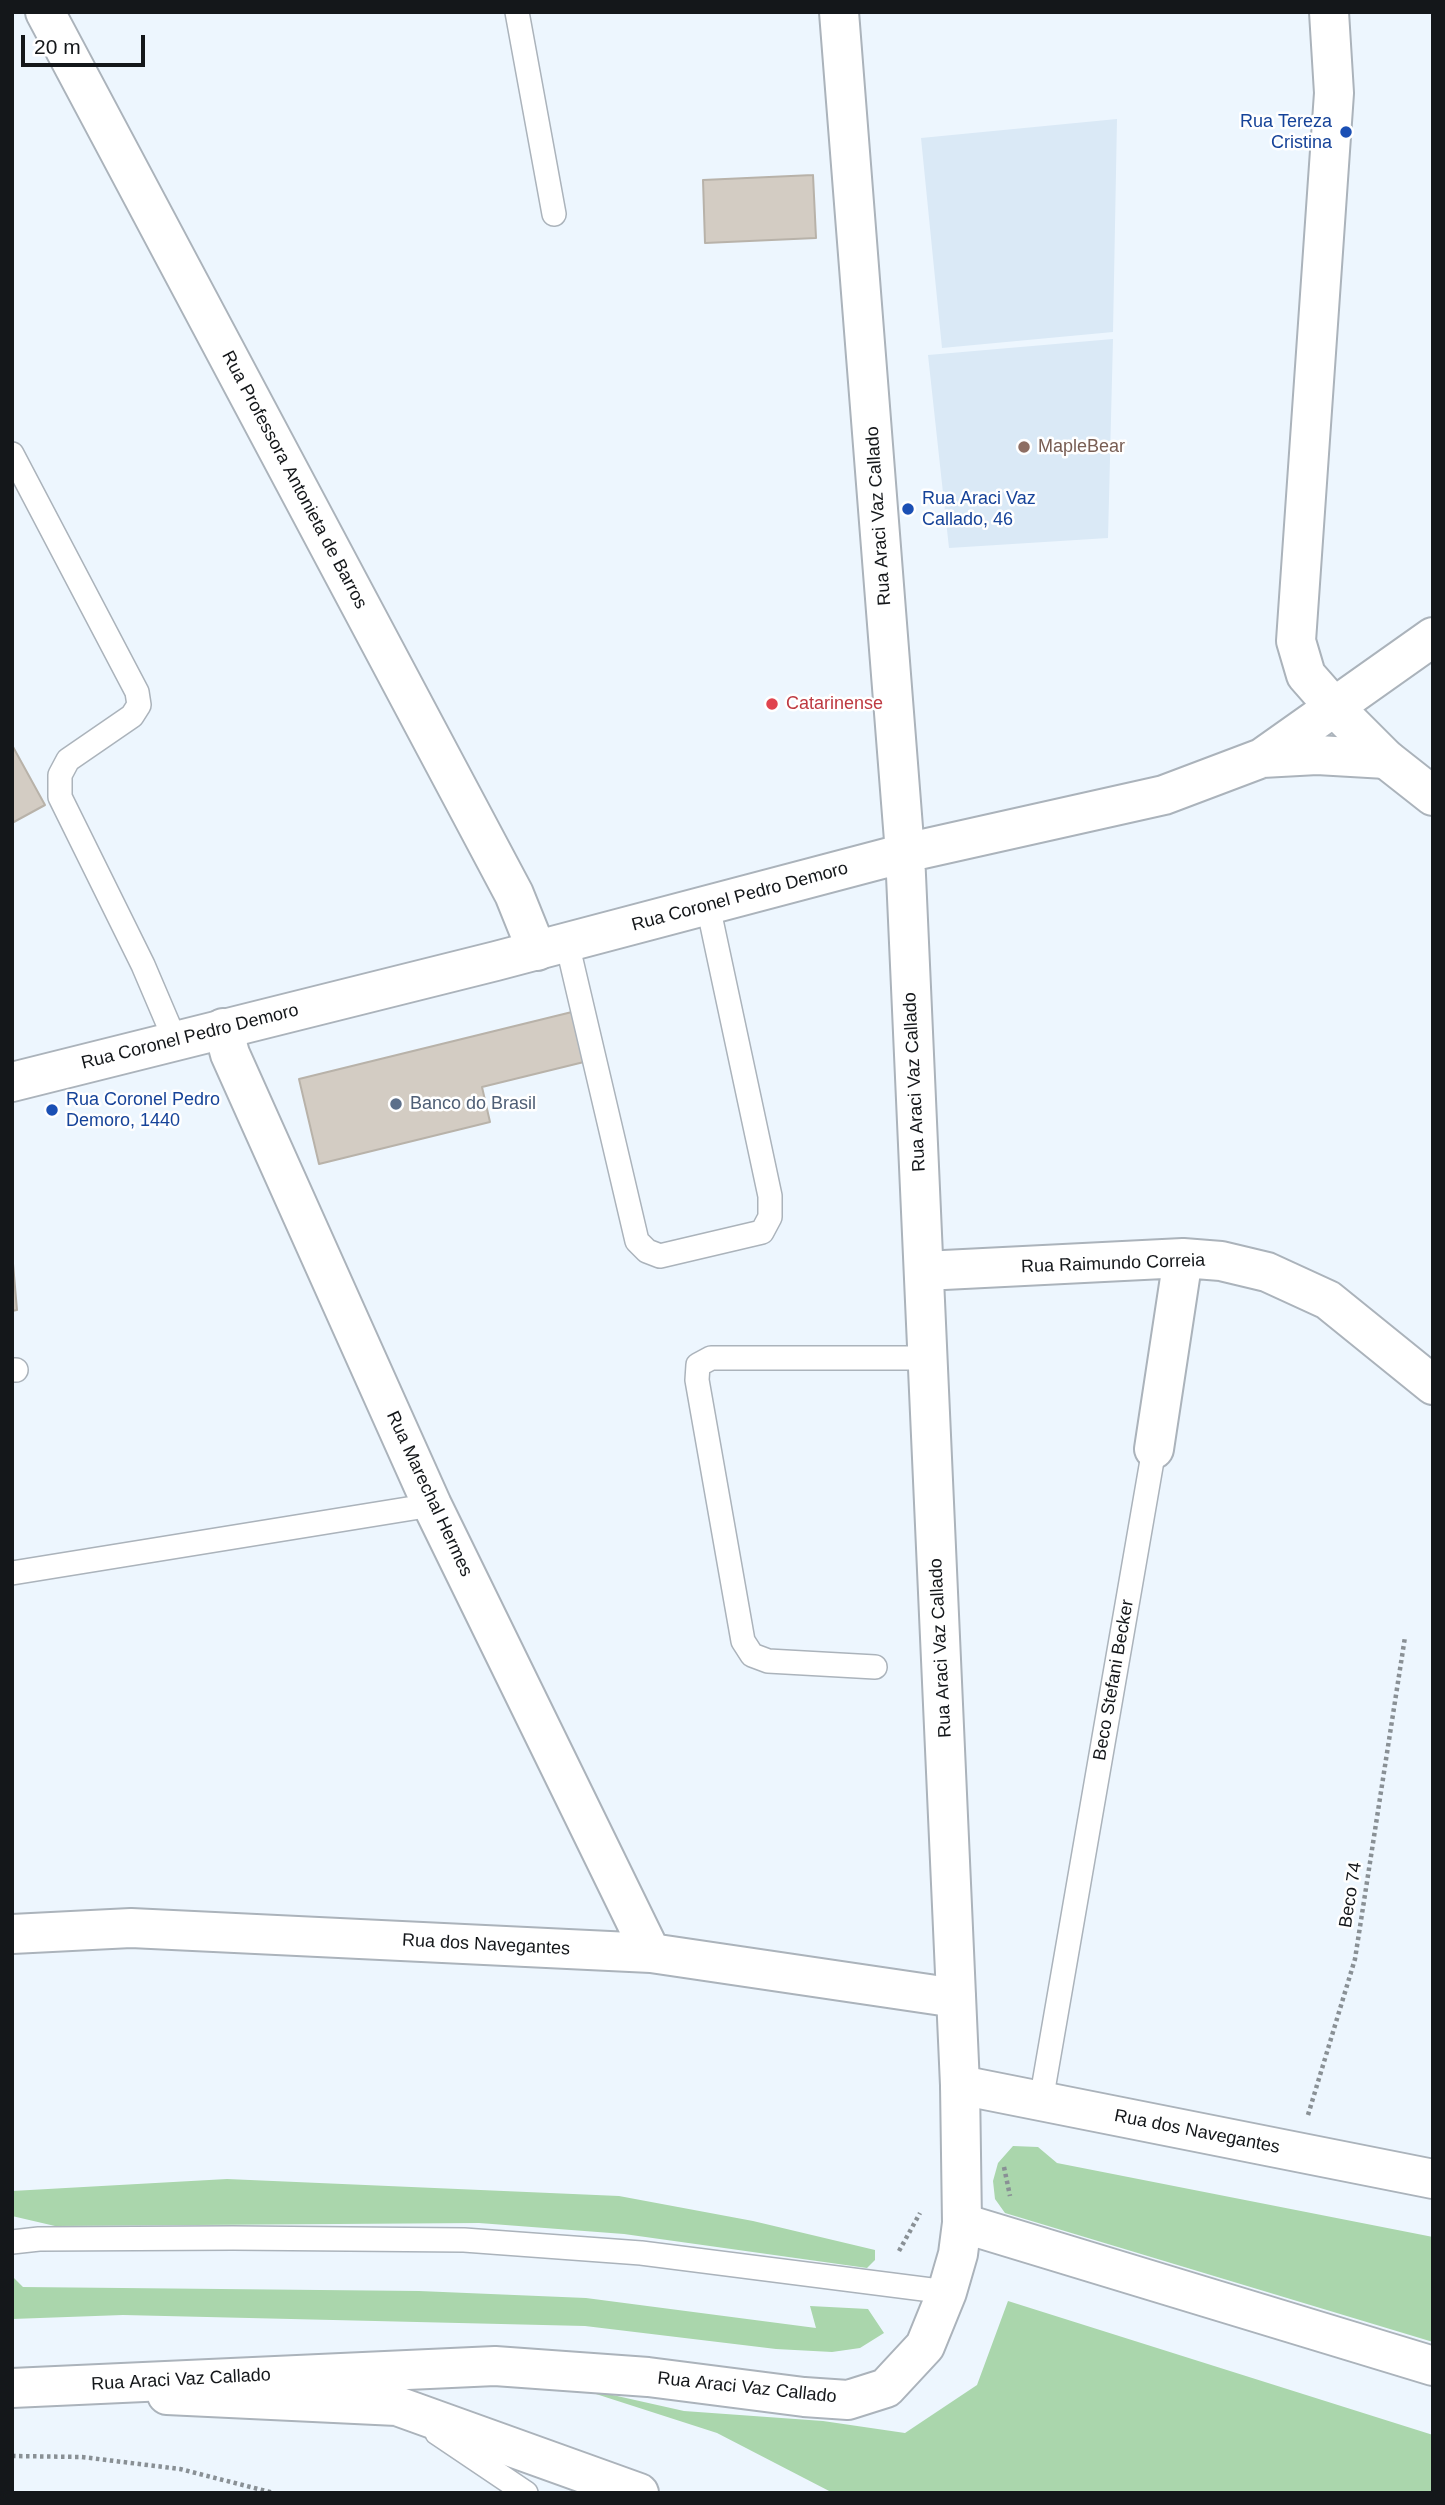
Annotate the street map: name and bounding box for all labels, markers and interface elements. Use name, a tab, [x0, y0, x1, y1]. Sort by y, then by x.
scale bar	[24, 21, 149, 65]
text: 20 m	[34, 35, 81, 58]
place label: Rua Tereza Cristina	[1240, 111, 1332, 154]
marker: Rua Tereza Cristina	[1338, 124, 1354, 140]
street label: Rua Professora Antonieta de Barros	[217, 347, 371, 613]
street label: Rua Araci Vaz Callado	[862, 426, 896, 606]
place label: MapleBear	[1038, 436, 1125, 458]
marker: MapleBear	[1016, 439, 1032, 455]
place label: Rua Araci Vaz Callado, 46	[922, 488, 1036, 530]
marker: Rua Araci Vaz Callado, 46	[900, 501, 916, 517]
place label: Catarinense	[786, 693, 883, 715]
marker: Catarinense	[764, 696, 780, 712]
street label: Rua Coronel Pedro Demoro	[629, 858, 851, 936]
street label: Rua Araci Vaz Callado	[900, 992, 930, 1172]
street label: Rua Coronel Pedro Demoro	[79, 1000, 301, 1074]
place label: Rua Coronel Pedro Demoro, 1440	[66, 1089, 220, 1132]
place label: Banco do Brasil	[410, 1093, 536, 1115]
marker: Banco do Brasil	[388, 1096, 404, 1112]
marker: Rua Coronel Pedro Demoro, 1440	[44, 1102, 60, 1118]
street label: Rua Raimundo Correia	[1021, 1250, 1205, 1278]
street label: Rua Marechal Hermes	[381, 1408, 477, 1580]
street label: Rua Araci Vaz Callado	[926, 1558, 956, 1738]
street label: Beco Stefani Becker	[1089, 1598, 1139, 1762]
street label: Beco 74	[1335, 1861, 1367, 1929]
street label: Rua dos Navegantes	[401, 1930, 571, 1960]
street label: Rua dos Navegantes	[1112, 2105, 1282, 2159]
street label: Rua Araci Vaz Callado	[91, 2365, 271, 2395]
street label: Rua Araci Vaz Callado	[656, 2368, 838, 2408]

